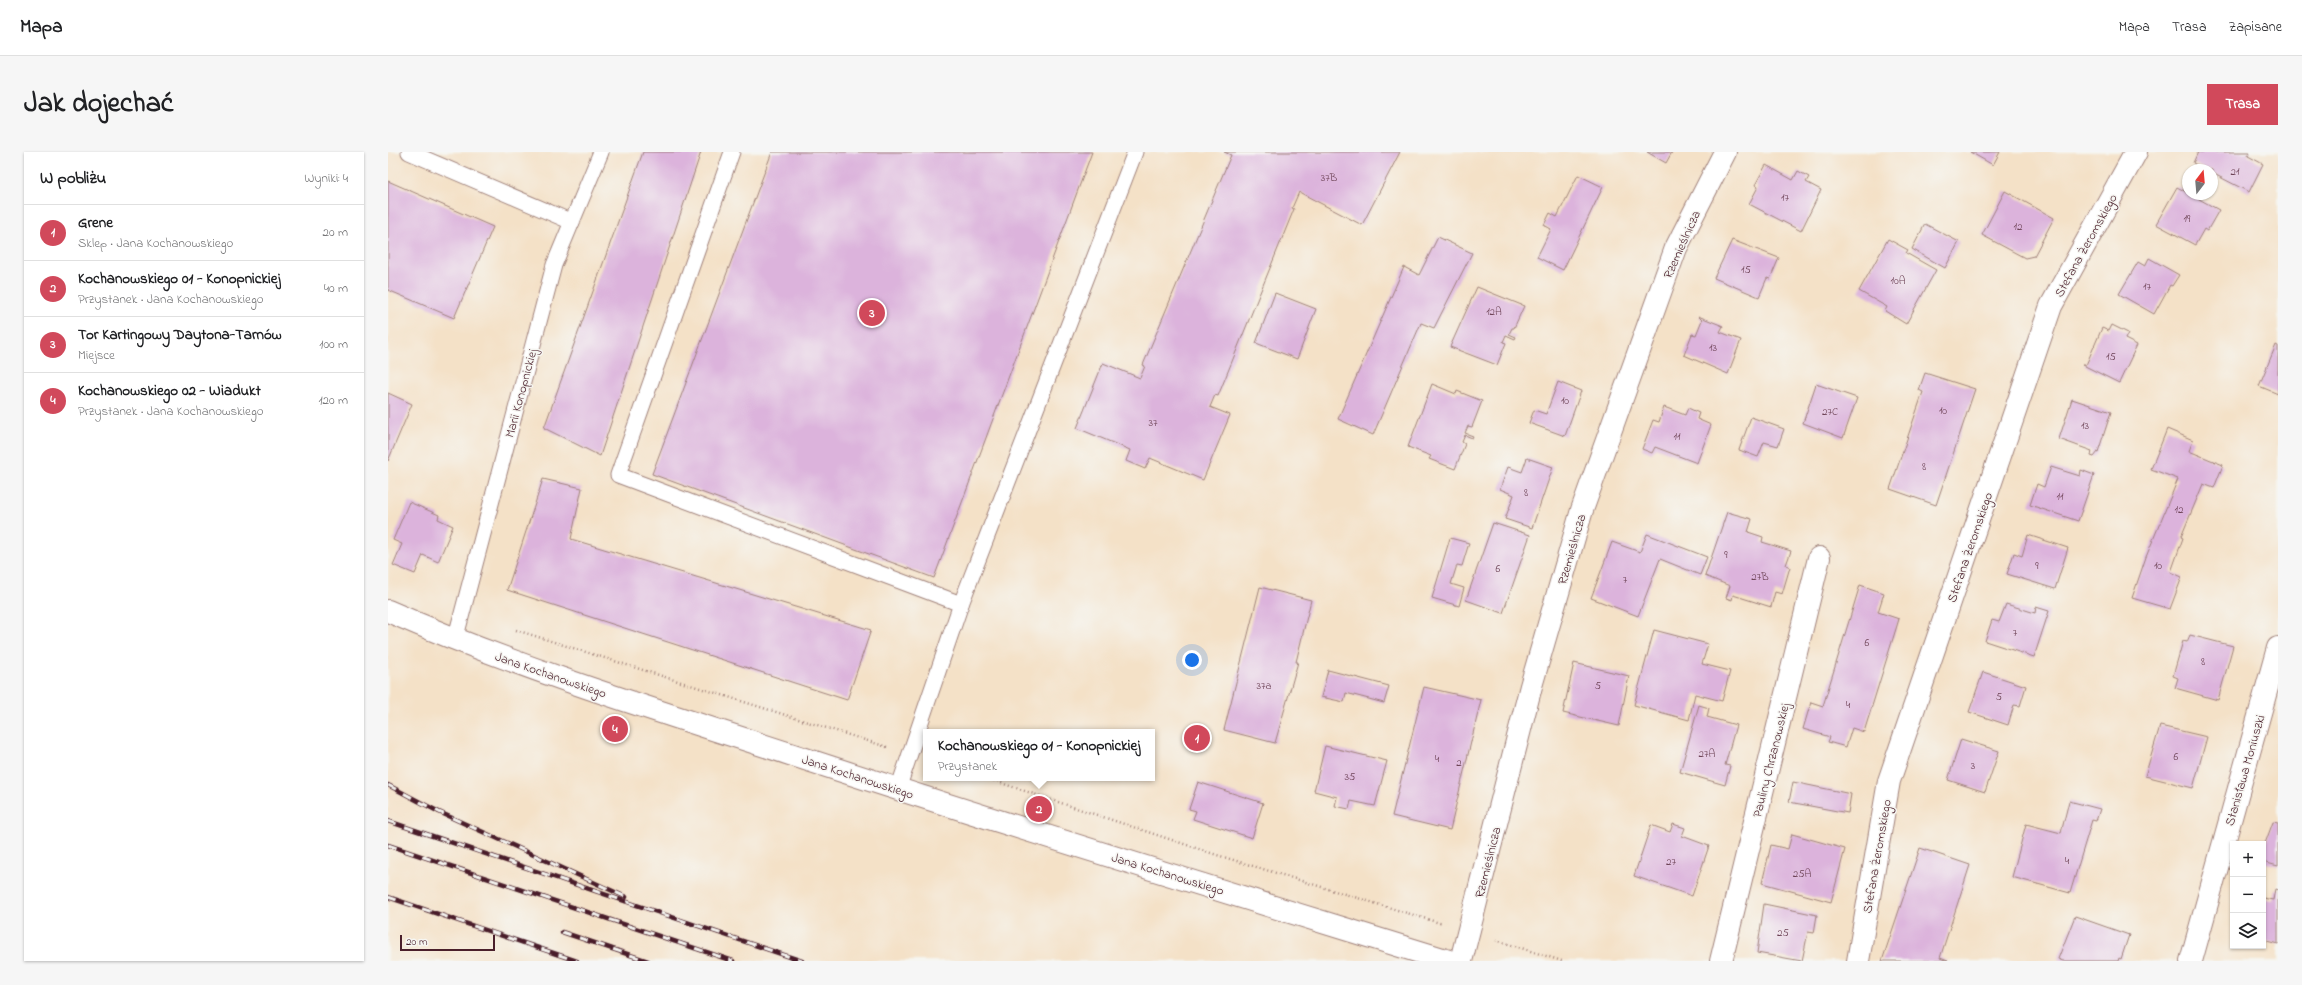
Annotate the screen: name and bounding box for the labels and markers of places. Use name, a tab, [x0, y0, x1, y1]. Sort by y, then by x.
pin: 3	[859, 298, 885, 328]
pin: 4	[602, 714, 628, 744]
pin: 1	[1184, 723, 1210, 753]
pin: 2	[1026, 794, 1052, 824]

